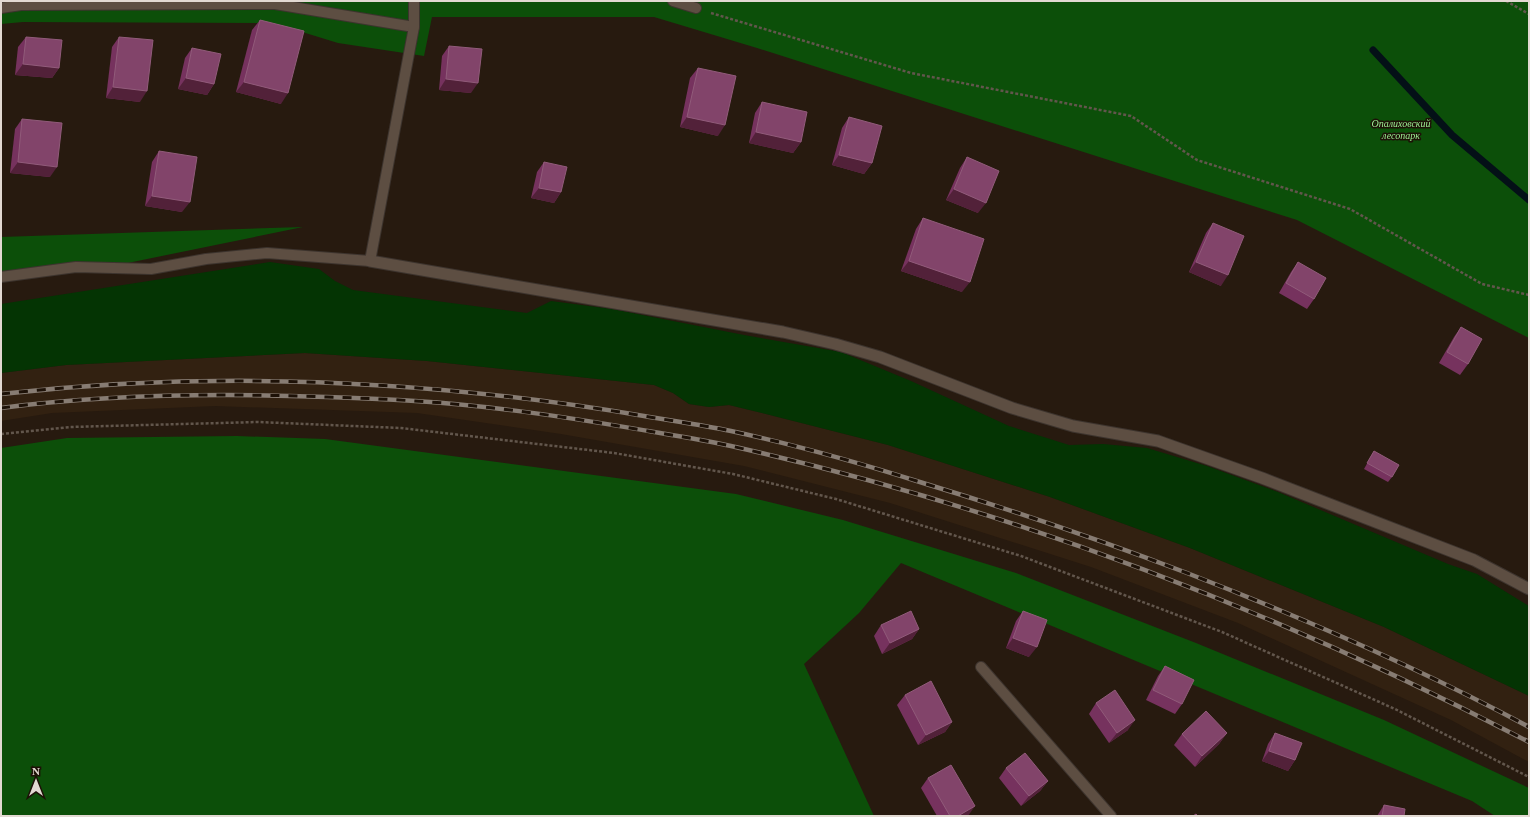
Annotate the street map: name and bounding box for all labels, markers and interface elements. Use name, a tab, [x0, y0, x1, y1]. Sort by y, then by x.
park label: Опалиховский лесопарк	[1371, 118, 1431, 141]
north arrow	[16, 761, 56, 801]
text: N	[32, 765, 40, 777]

